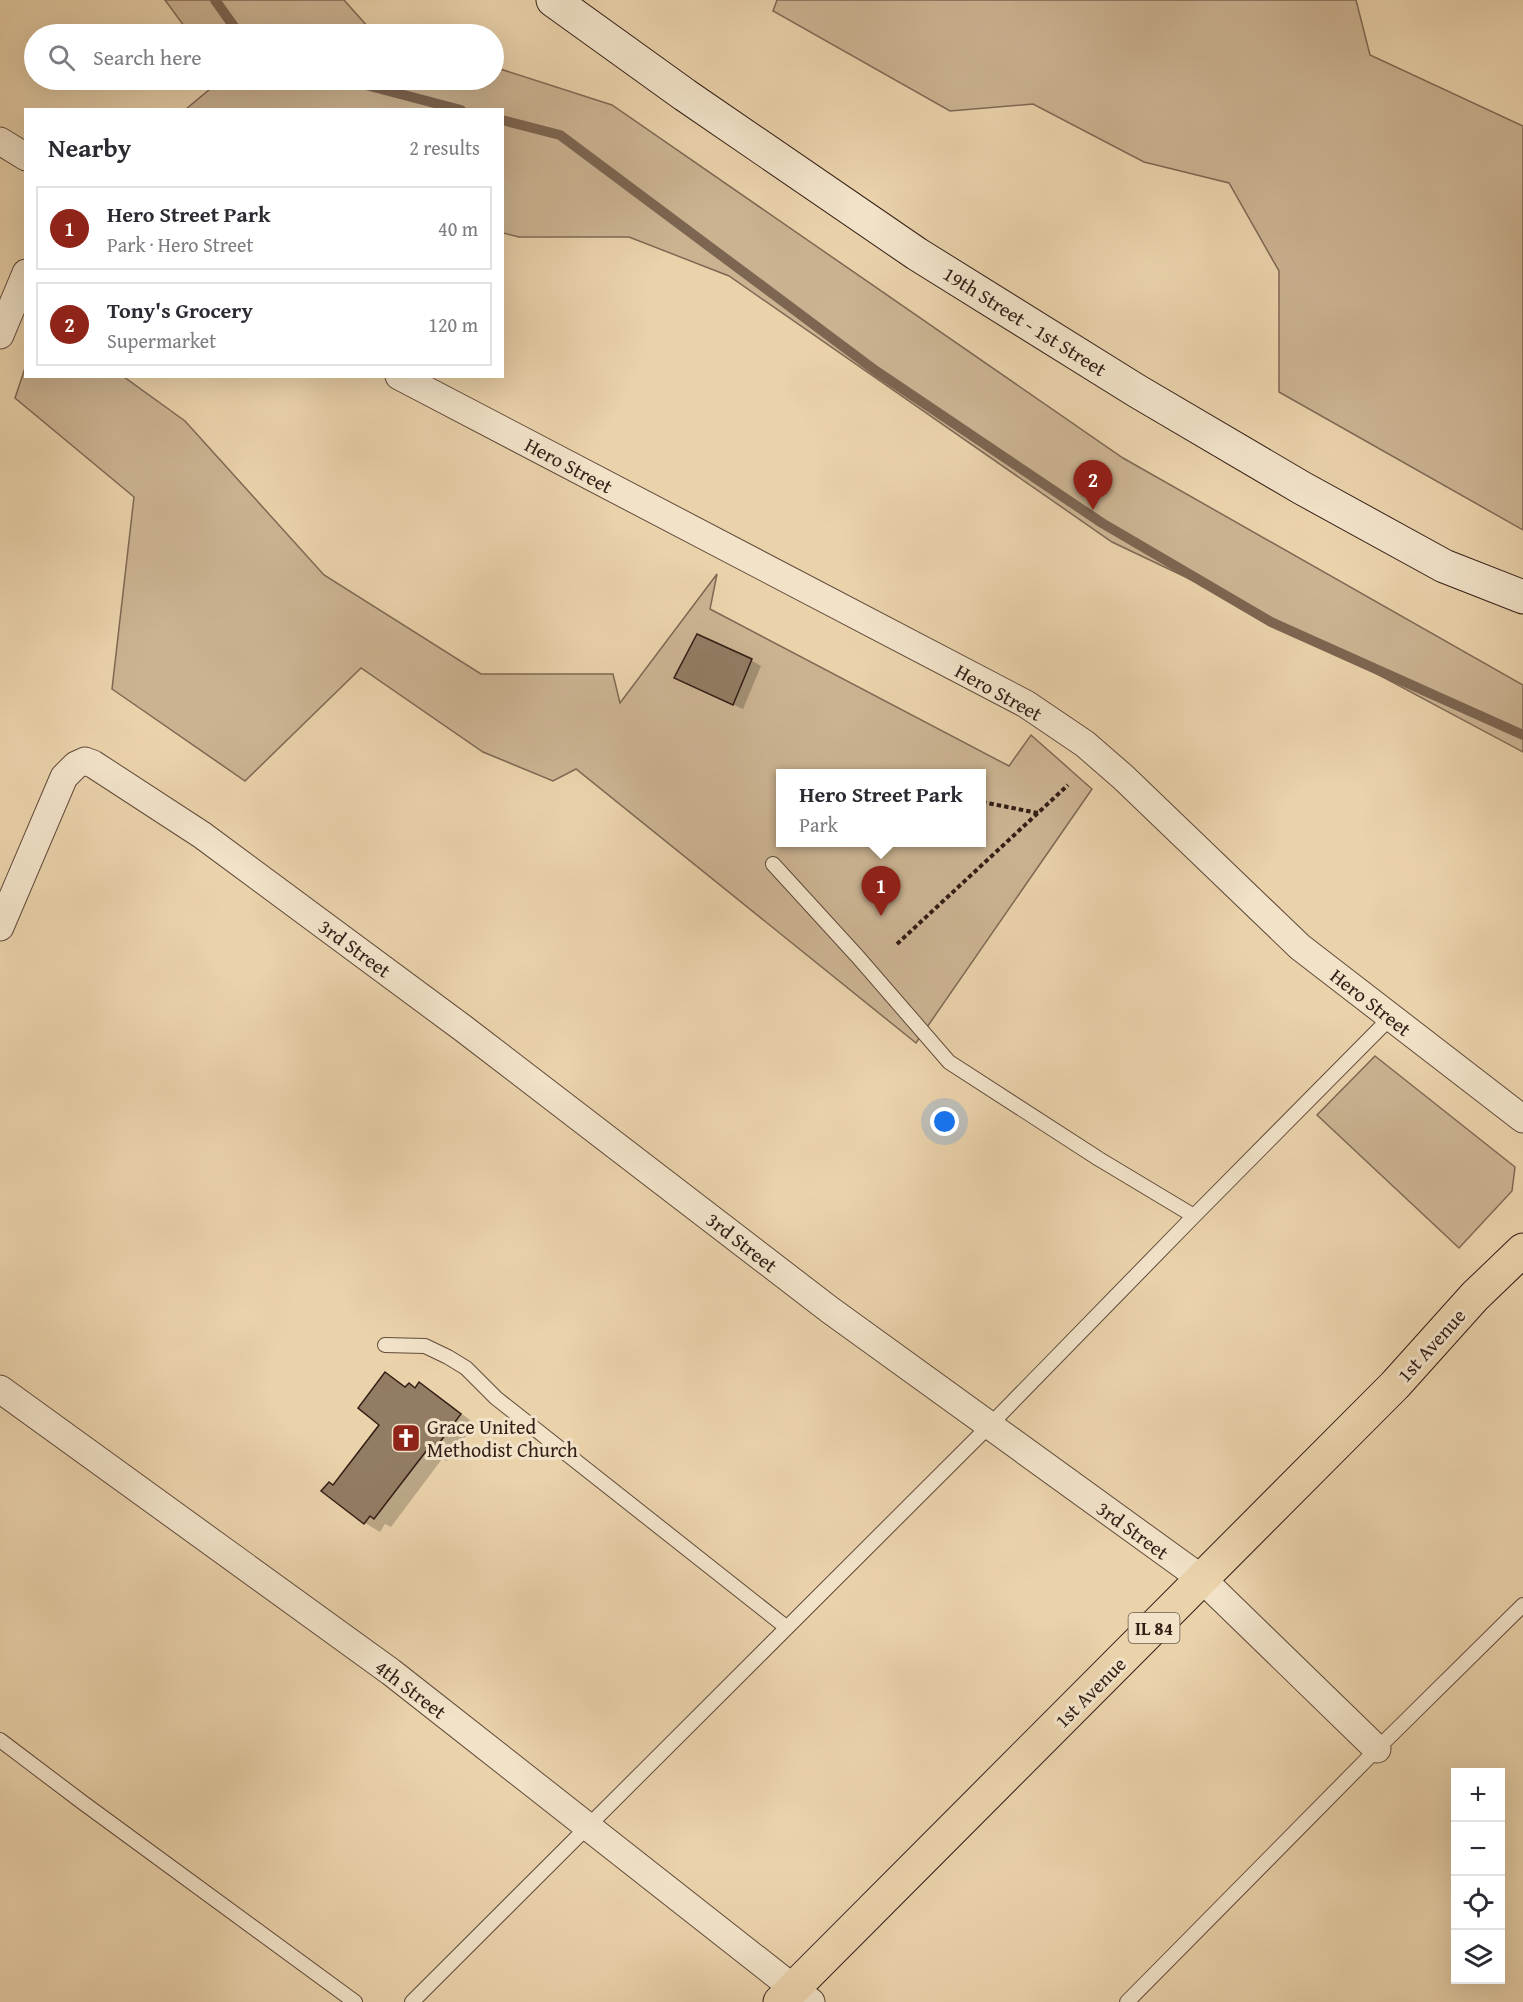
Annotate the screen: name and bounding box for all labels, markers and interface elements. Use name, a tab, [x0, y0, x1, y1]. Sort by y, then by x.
search box	[24, 24, 504, 90]
icon: search	[45, 41, 78, 74]
text: Search here	[93, 41, 202, 73]
text: Nearby	[48, 128, 131, 167]
text: 2 results	[409, 133, 480, 162]
text: Hero Street Park	[107, 198, 271, 230]
text: 1	[64, 214, 75, 243]
text: 40 m	[438, 214, 478, 243]
text: Park · Hero Street	[107, 230, 254, 259]
street label: 19th Street - 1st Street	[938, 259, 1112, 383]
text: Tony's Grocery	[107, 294, 253, 326]
text: 2	[64, 310, 75, 339]
text: 120 m	[428, 310, 478, 339]
text: Supermarket	[107, 326, 216, 355]
street label: Hero Street	[520, 430, 618, 500]
pin: 2	[1074, 460, 1112, 510]
street label: Hero Street	[950, 656, 1048, 728]
popup	[776, 769, 986, 847]
text: Hero Street Park	[799, 778, 963, 810]
text: Park	[799, 810, 838, 839]
pin: 1	[862, 866, 900, 916]
street label: 3rd Street	[313, 912, 397, 984]
street label: Hero Street	[1324, 961, 1418, 1043]
your location	[930, 1107, 959, 1136]
street label: 3rd Street	[700, 1205, 784, 1279]
street label: 1st Avenue	[1390, 1302, 1472, 1388]
place label: Grace United Methodist Church	[427, 1412, 578, 1464]
church icon: Grace United Methodist Church	[390, 1422, 422, 1454]
street label: 3rd Street	[1091, 1494, 1175, 1566]
road number: IL 84	[1128, 1613, 1180, 1643]
street label: 1st Avenue	[1048, 1650, 1132, 1734]
street label: 4th Street	[369, 1652, 453, 1726]
map controls	[1451, 1768, 1505, 1984]
button: +	[1451, 1768, 1505, 1822]
button: −	[1451, 1822, 1505, 1876]
button: locate	[1451, 1876, 1505, 1930]
button: layers	[1451, 1930, 1505, 1984]

